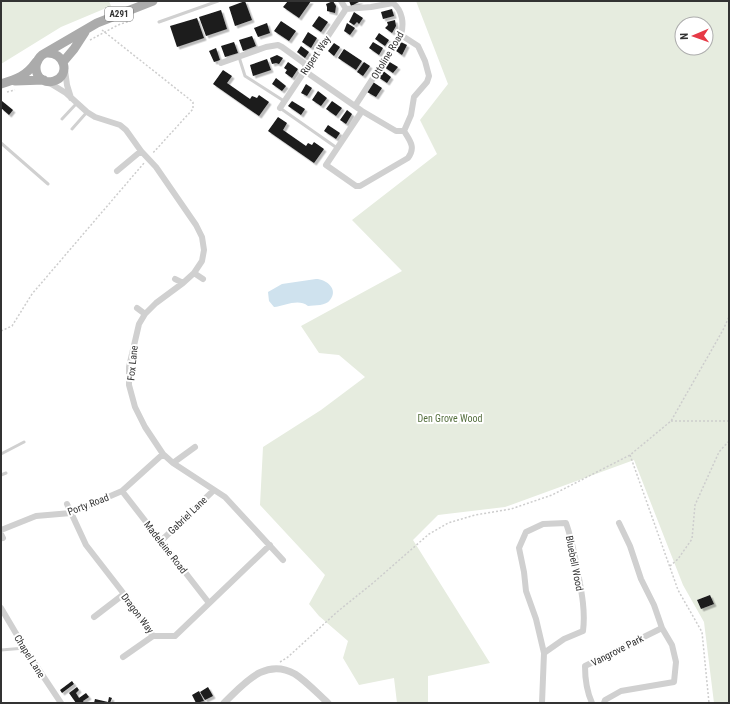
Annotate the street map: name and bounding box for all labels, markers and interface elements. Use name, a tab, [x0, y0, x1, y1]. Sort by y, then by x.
road number: A291	[105, 7, 133, 21]
north arrow	[674, 16, 714, 56]
street label: Ottoline Road	[369, 30, 406, 81]
text: N	[678, 32, 691, 40]
street label: Rupert Way	[298, 34, 332, 77]
street label: Fox Lane	[125, 345, 140, 381]
park label: Den Grove Wood	[418, 413, 483, 424]
street label: Porty Road	[66, 492, 110, 517]
street label: Gabriel Lane	[166, 494, 209, 536]
street label: Madeleine Road	[142, 519, 189, 576]
street label: Bluebell Wood	[564, 534, 585, 592]
street label: Dragon Way	[119, 591, 156, 635]
street label: Vangrove Park	[589, 632, 645, 668]
street label: Chapel Lane	[12, 633, 47, 680]

